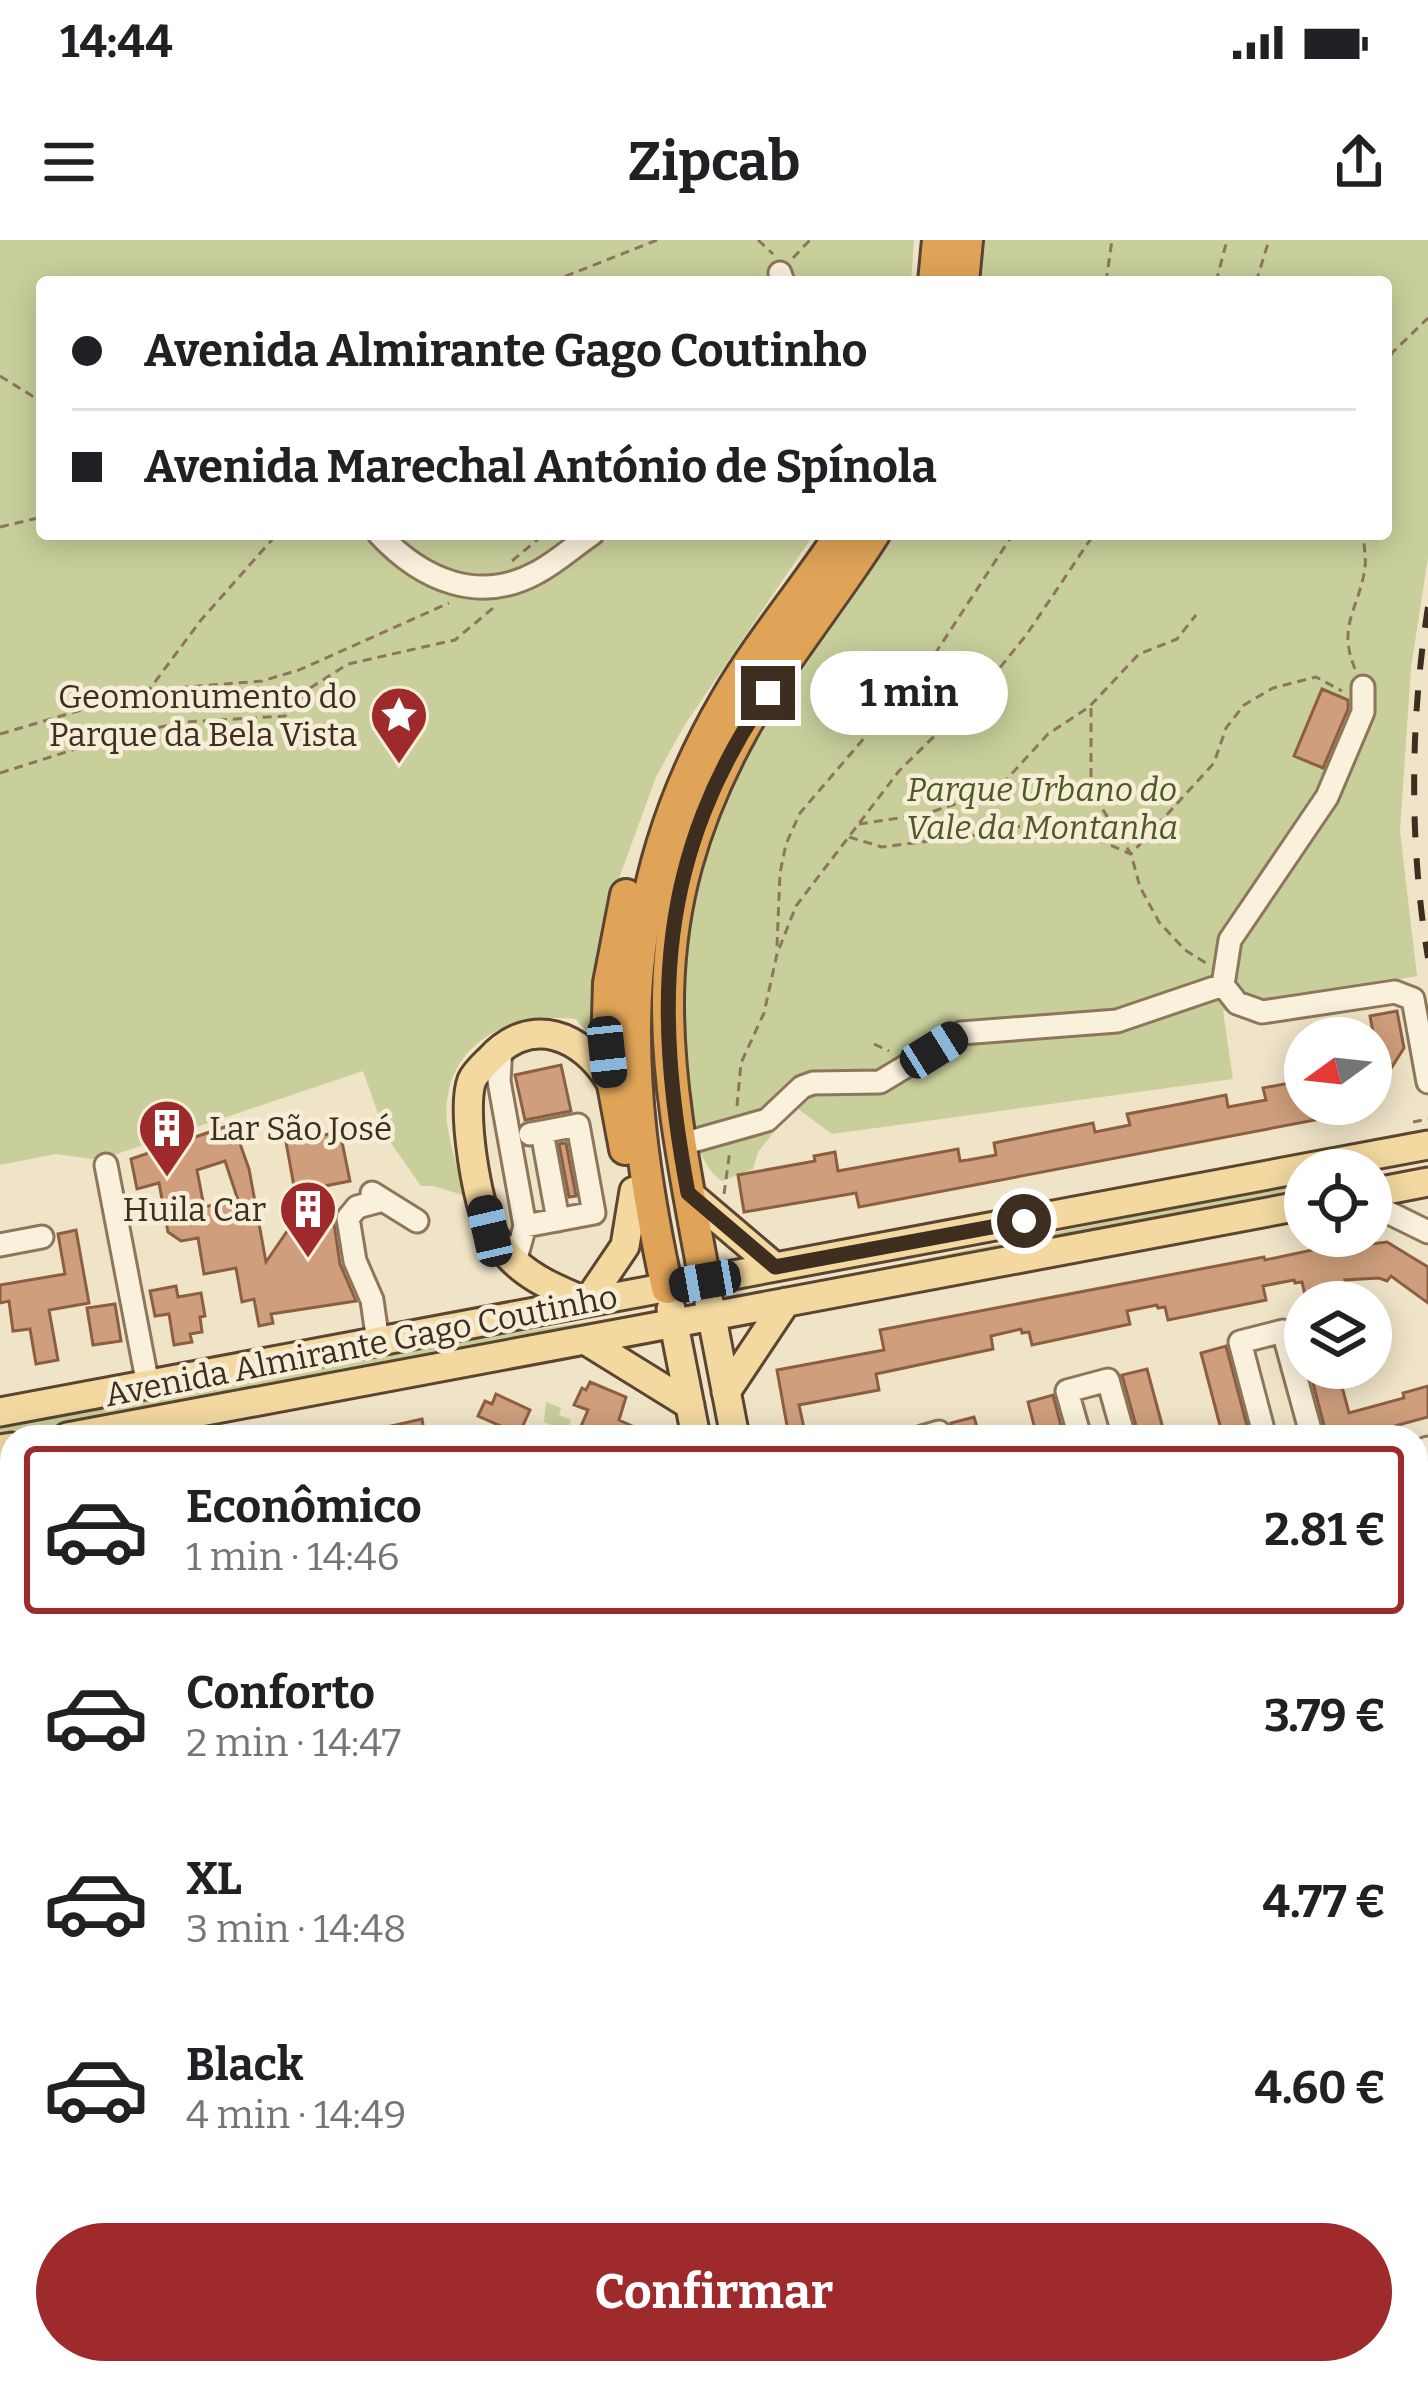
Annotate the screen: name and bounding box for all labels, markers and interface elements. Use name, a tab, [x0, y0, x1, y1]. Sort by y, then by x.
text: 14:44	[60, 15, 173, 69]
icon: menu	[36, 129, 102, 195]
icon: share	[1326, 129, 1392, 195]
text: Zipcab	[628, 130, 800, 194]
text: Avenida Almirante Gago Coutinho	[144, 324, 867, 378]
text: Avenida Marechal António de Spínola	[144, 440, 937, 494]
callout: 1 min	[810, 651, 1008, 735]
route end	[741, 666, 795, 720]
text: 1 min	[860, 670, 958, 716]
place label: Geomonumento do Parque da Bela Vista	[49, 677, 357, 755]
place icon: Geomonumento do Parque da Bela Vista	[368, 684, 430, 766]
park label: Parque Urbano do Vale da Montanha	[906, 770, 1178, 848]
car	[585, 1014, 629, 1090]
car	[894, 1016, 974, 1084]
north arrow	[1284, 1017, 1392, 1125]
map controls	[1284, 1017, 1392, 1389]
building icon: Lar São José	[136, 1097, 198, 1179]
place label: Lar São José	[209, 1109, 392, 1149]
button: locate	[1284, 1149, 1392, 1257]
building icon: Huila Car	[277, 1178, 339, 1260]
place label: Huila Car	[122, 1190, 266, 1230]
car	[464, 1192, 516, 1270]
route start	[997, 1194, 1051, 1248]
car	[666, 1257, 744, 1305]
street label: Avenida Almirante Gago Coutinho	[102, 1277, 621, 1415]
button: layers	[1284, 1281, 1392, 1389]
icon: car	[42, 1476, 150, 1584]
text: Econômico	[186, 1480, 422, 1534]
text: 2.81 €	[1264, 1503, 1386, 1557]
text: 1 min · 14:46	[186, 1534, 400, 1580]
icon: car	[42, 1662, 150, 1770]
text: Conforto	[186, 1666, 375, 1720]
text: 3.79 €	[1264, 1689, 1386, 1743]
text: 2 min · 14:47	[186, 1720, 401, 1766]
icon: car	[42, 1848, 150, 1956]
text: XL	[186, 1852, 242, 1906]
text: 4.77 €	[1263, 1875, 1386, 1929]
text: 3 min · 14:48	[186, 1906, 406, 1952]
icon: car	[42, 2034, 150, 2142]
text: Black	[186, 2038, 303, 2092]
text: 4.60 €	[1255, 2061, 1386, 2115]
text: 4 min · 14:49	[186, 2092, 406, 2138]
button: Confirmar	[36, 2223, 1392, 2361]

